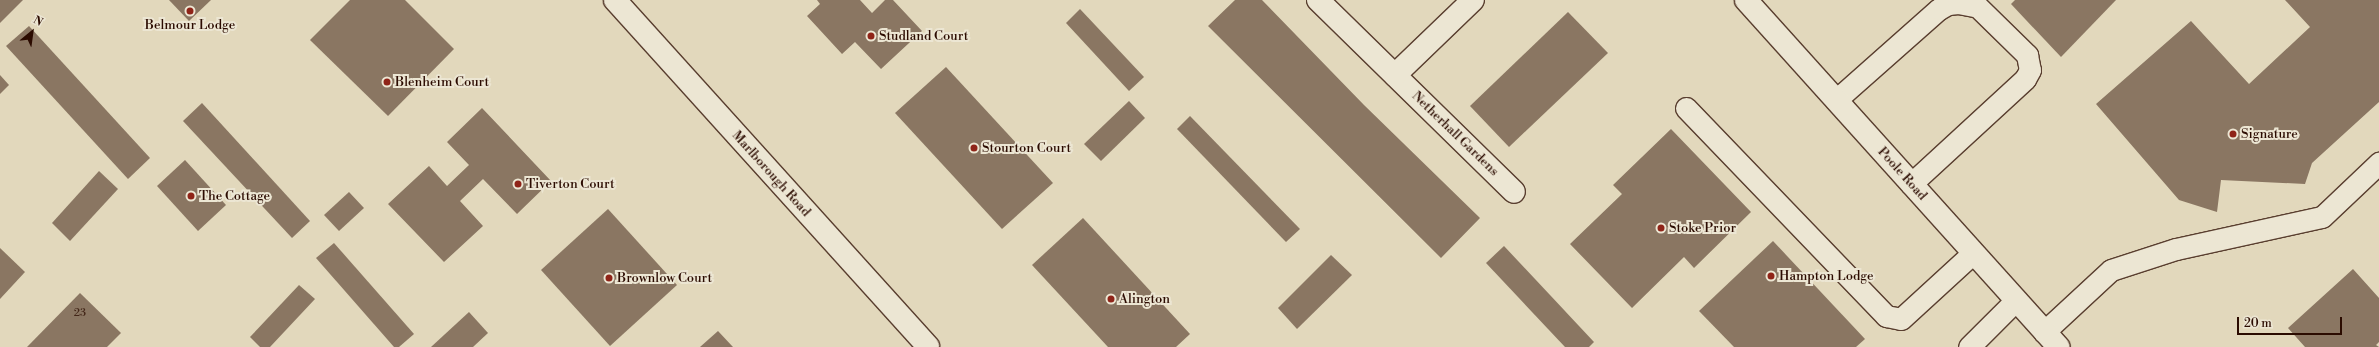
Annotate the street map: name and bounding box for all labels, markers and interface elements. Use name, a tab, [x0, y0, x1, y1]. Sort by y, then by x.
marker: Belmour Lodge	[185, 6, 195, 16]
north arrow	[12, 12, 52, 52]
text: N	[31, 13, 45, 30]
place label: Belmour Lodge	[145, 17, 235, 33]
place label: Studland Court	[879, 28, 968, 44]
marker: Studland Court	[866, 31, 876, 41]
place label: Blenheim Court	[395, 74, 489, 90]
marker: Blenheim Court	[382, 77, 392, 87]
street label: Netherhall Gardens	[1408, 89, 1502, 179]
place label: Signature	[2241, 126, 2298, 142]
street label: Marlborough Road	[729, 128, 813, 220]
marker: Signature	[2228, 129, 2238, 139]
place label: Stourton Court	[982, 140, 1071, 156]
marker: Stourton Court	[969, 143, 979, 153]
street label: Poole Road	[1874, 144, 1930, 204]
place label: Tiverton Court	[526, 176, 615, 192]
marker: Tiverton Court	[513, 179, 523, 189]
place label: The Cottage	[199, 188, 270, 204]
marker: The Cottage	[186, 191, 196, 201]
place label: Stoke Prior	[1669, 220, 1736, 236]
marker: Stoke Prior	[1656, 223, 1666, 233]
place label: Hampton Lodge	[1779, 268, 1873, 284]
place label: Brownlow Court	[617, 270, 712, 286]
marker: Hampton Lodge	[1766, 271, 1776, 281]
marker: Brownlow Court	[604, 273, 614, 283]
place label: Alington	[1119, 291, 1170, 307]
marker: Alington	[1106, 294, 1116, 304]
house number: 23	[74, 306, 86, 320]
scale bar	[2239, 309, 2344, 335]
text: 20 m	[2244, 316, 2272, 331]

